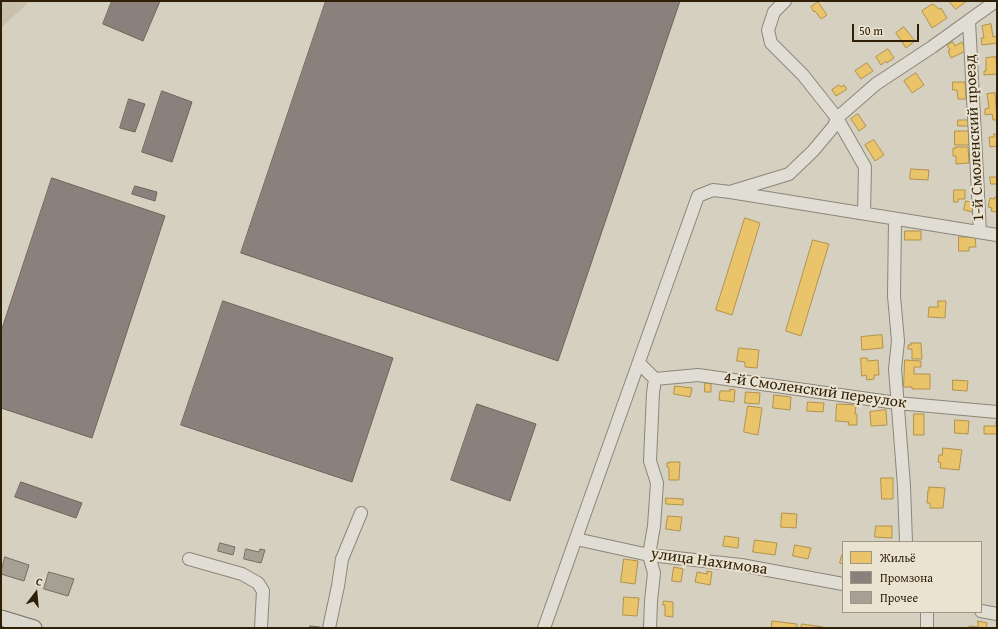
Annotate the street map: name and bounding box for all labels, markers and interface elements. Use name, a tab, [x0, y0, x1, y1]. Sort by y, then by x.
scale bar	[854, 16, 921, 42]
text: 50 m	[859, 22, 883, 39]
street label: 1-й Смоленский проезд	[961, 54, 989, 222]
street label: 4-й Смоленский переулок	[722, 369, 908, 413]
legend	[842, 541, 982, 613]
street label: улица Нахимова	[649, 544, 769, 580]
text: Жильё	[880, 549, 916, 566]
text: Промзона	[880, 569, 933, 586]
north arrow	[16, 573, 56, 613]
text: С	[34, 573, 45, 590]
text: Прочее	[880, 589, 918, 606]

